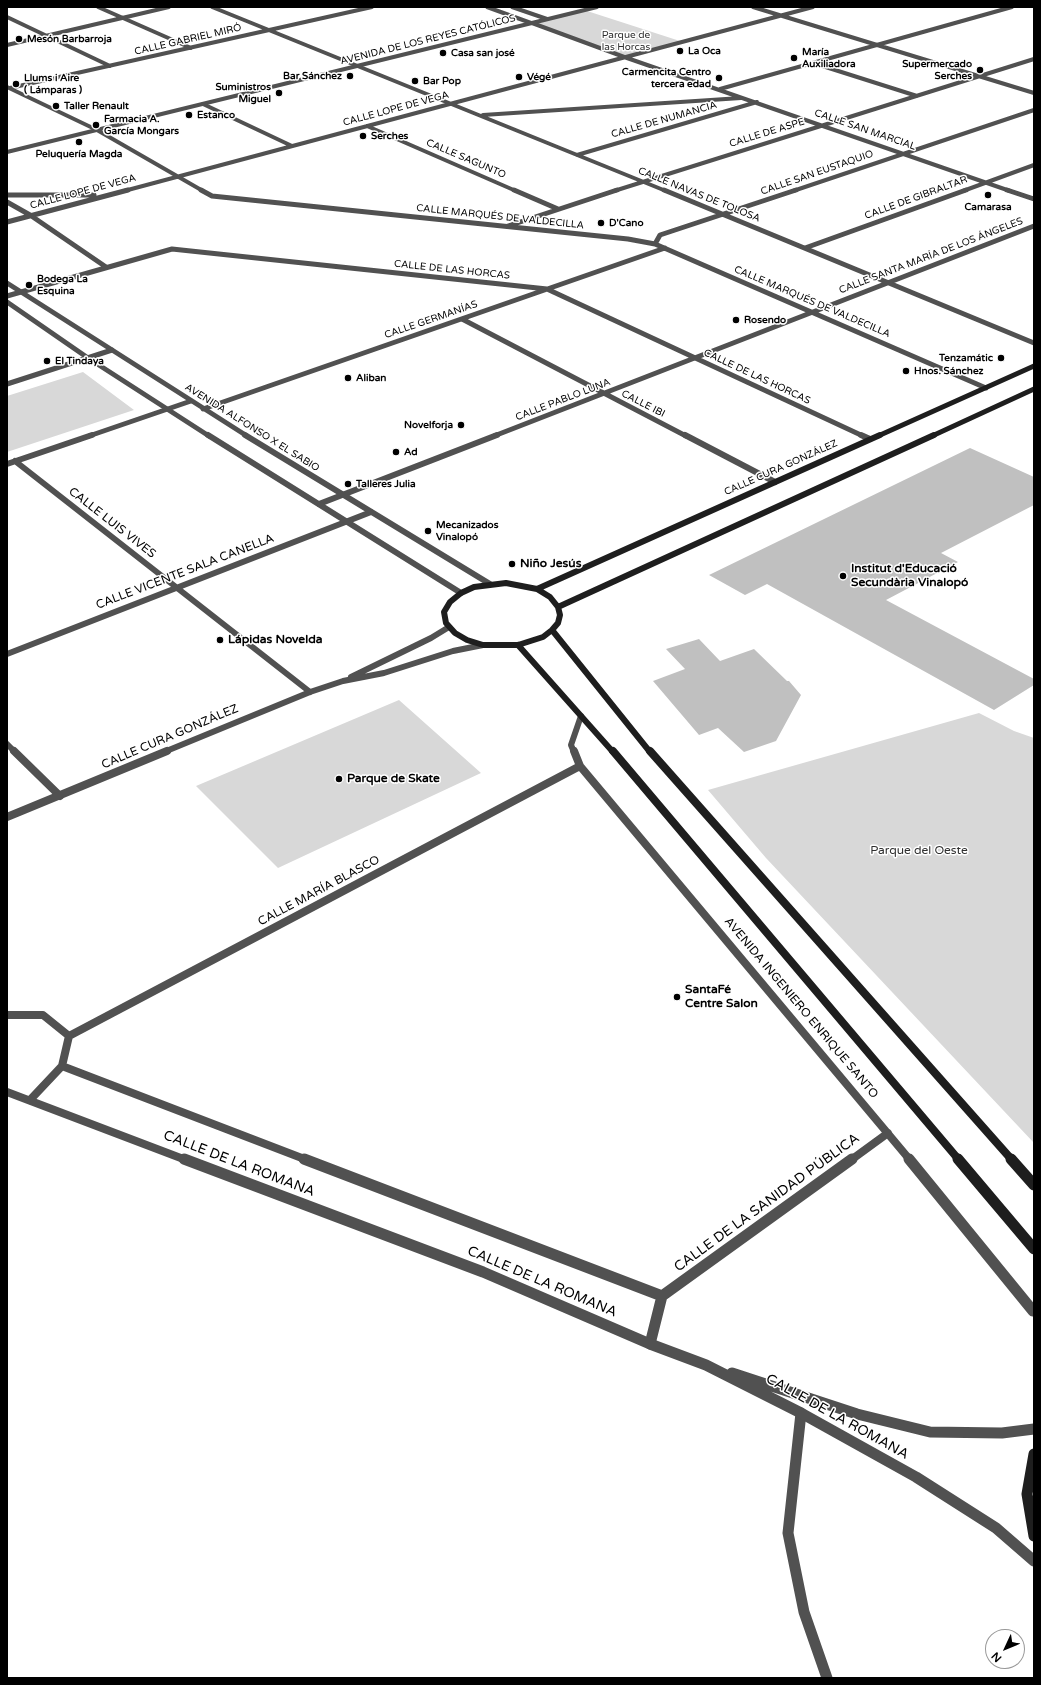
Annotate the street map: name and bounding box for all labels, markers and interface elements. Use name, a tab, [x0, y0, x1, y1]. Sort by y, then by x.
street label: AVENIDA DE LOS REYES CATÓLICOS	[339, 12, 517, 68]
street label: CALLE GABRIEL MIRÓ	[133, 22, 243, 58]
park label: Parque de las Horcas	[602, 29, 650, 52]
place label: Mesón Barbarroja	[27, 33, 112, 45]
marker: Mesón Barbarroja	[14, 34, 24, 44]
place label: La Oca	[688, 45, 721, 57]
marker: La Oca	[675, 46, 685, 56]
place label: María Auxiliadora	[802, 46, 856, 70]
place label: Casa san josé	[451, 47, 515, 59]
marker: Casa san josé	[438, 48, 448, 58]
marker: María Auxiliadora	[789, 53, 799, 63]
place label: Supermercado Serches	[902, 58, 972, 82]
marker: Supermercado Serches	[975, 65, 985, 75]
place label: Carmencita Centro tercera edad	[622, 66, 711, 90]
place label: Bar Sánchez	[283, 70, 342, 82]
marker: Bar Sánchez	[345, 71, 355, 81]
place label: Végé	[527, 71, 551, 83]
place label: Llums i Aire ( Lámparas )	[24, 72, 82, 96]
marker: Végé	[514, 72, 524, 82]
marker: Carmencita Centro tercera edad	[714, 73, 724, 83]
place label: Bar Pop	[423, 75, 461, 87]
marker: Bar Pop	[410, 76, 420, 86]
marker: Llums i Aire ( Lámparas )	[11, 79, 21, 89]
place label: Suministros Miguel	[215, 81, 271, 104]
marker: Suministros Miguel	[274, 88, 284, 98]
street label: CALLE LOPE DE VEGA	[342, 89, 450, 129]
street label: CALLE DE NUMANCIA	[610, 99, 718, 141]
place label: Taller Renault	[64, 100, 129, 112]
marker: Taller Renault	[51, 101, 61, 111]
street label: CALLE SAN MARCIAL	[813, 107, 917, 153]
place label: Estanco	[197, 109, 235, 121]
marker: Estanco	[184, 110, 194, 120]
place label: Farmacia A. García Mongars	[104, 113, 179, 136]
street label: CALLE DE ASPE	[728, 116, 806, 150]
marker: Farmacia A. García Mongars	[91, 120, 101, 130]
place label: Serches	[371, 130, 408, 142]
marker: Serches	[358, 131, 368, 141]
marker: Peluquería Magda	[74, 137, 84, 147]
street label: CALLE SAGUNTO	[424, 137, 508, 181]
place label: Peluquería Magda	[36, 148, 122, 160]
street label: CALLE SAN EUSTAQUIO	[759, 148, 875, 198]
street label: CALLE NAVAS DE TOLOSA	[636, 165, 762, 225]
street label: CALLE LOPE DE VEGA	[29, 172, 137, 212]
street label: CALLE DE GIBRALTAR	[863, 174, 969, 222]
marker: Camarasa	[983, 190, 993, 200]
place label: Camarasa	[964, 201, 1012, 213]
street label: CALLE MARQUÉS DE VALDECILLA	[416, 202, 584, 232]
street label: CALLE SANTA MARÍA DE LOS ÁNGELES	[837, 215, 1025, 297]
place label: D'Cano	[609, 217, 643, 229]
marker: D'Cano	[596, 218, 606, 228]
street label: CALLE DE LAS HORCAS	[393, 258, 511, 282]
street label: CALLE MARQUÉS DE VALDECILLA	[732, 264, 892, 340]
place label: Bodega La Esquina	[37, 273, 88, 296]
marker: Bodega La Esquina	[24, 280, 34, 290]
street label: CALLE GERMANÍAS	[383, 298, 479, 342]
place label: Rosendo	[744, 314, 786, 326]
marker: Rosendo	[731, 315, 741, 325]
street label: CALLE DE LAS HORCAS	[702, 347, 812, 407]
place label: Tenzamátic	[939, 352, 993, 364]
marker: Tenzamátic	[996, 353, 1006, 363]
place label: El Tindaya	[55, 355, 104, 367]
marker: El Tindaya	[42, 356, 52, 366]
place label: Hnos. Sánchez	[914, 365, 984, 377]
marker: Hnos. Sánchez	[901, 366, 911, 376]
place label: Aliban	[356, 372, 386, 384]
marker: Aliban	[343, 373, 353, 383]
street label: CALLE PABLO LUNA	[514, 376, 612, 424]
street label: AVENIDA ALFONSO X EL SABIO	[183, 381, 321, 475]
street label: CALLE IBI	[619, 388, 667, 420]
place label: Novelforja	[404, 419, 453, 431]
marker: Novelforja	[456, 420, 466, 430]
street label: CALLE CURA GONZÁLEZ	[723, 438, 839, 498]
place label: Ad	[404, 446, 418, 458]
marker: Ad	[391, 447, 401, 457]
place label: Talleres Julia	[356, 478, 416, 490]
marker: Talleres Julia	[343, 479, 353, 489]
street label: CALLE LUIS VIVES	[66, 484, 158, 562]
place label: Mecanizados Vinalopó	[436, 519, 498, 542]
marker: Mecanizados Vinalopó	[423, 526, 433, 536]
street label: CALLE VICENTE SALA CANELLA	[94, 531, 276, 613]
place label: Niño Jesús	[520, 557, 581, 571]
marker: Niño Jesús	[507, 559, 517, 569]
place label: Institut d'Educació Secundària Vinalopó	[851, 562, 968, 590]
marker: Institut d'Educació Secundària Vinalopó	[838, 571, 848, 581]
place label: Lápidas Novelda	[228, 633, 322, 647]
marker: Lápidas Novelda	[215, 635, 225, 645]
street label: CALLE CURA GONZÁLEZ	[99, 702, 241, 772]
place label: Parque de Skate	[347, 772, 440, 786]
marker: Parque de Skate	[334, 774, 344, 784]
park label: Parque del Oeste	[870, 844, 968, 858]
street label: CALLE MARÍA BLASCO	[256, 853, 382, 929]
street label: AVENIDA INGENIERO ENRIQUE SANTO	[721, 915, 881, 1101]
place label: SantaFé Centre Salon	[685, 983, 758, 1011]
marker: SantaFé Centre Salon	[672, 992, 682, 1002]
street label: CALLE DE LA ROMANA	[161, 1127, 317, 1201]
street label: CALLE DE LA SANIDAD PÚBLICA	[671, 1130, 863, 1276]
street label: CALLE DE LA ROMANA	[465, 1243, 619, 1321]
street label: CALLE DE LA ROMANA	[763, 1371, 911, 1463]
north arrow	[985, 1629, 1025, 1669]
text: N	[989, 1649, 1004, 1665]

